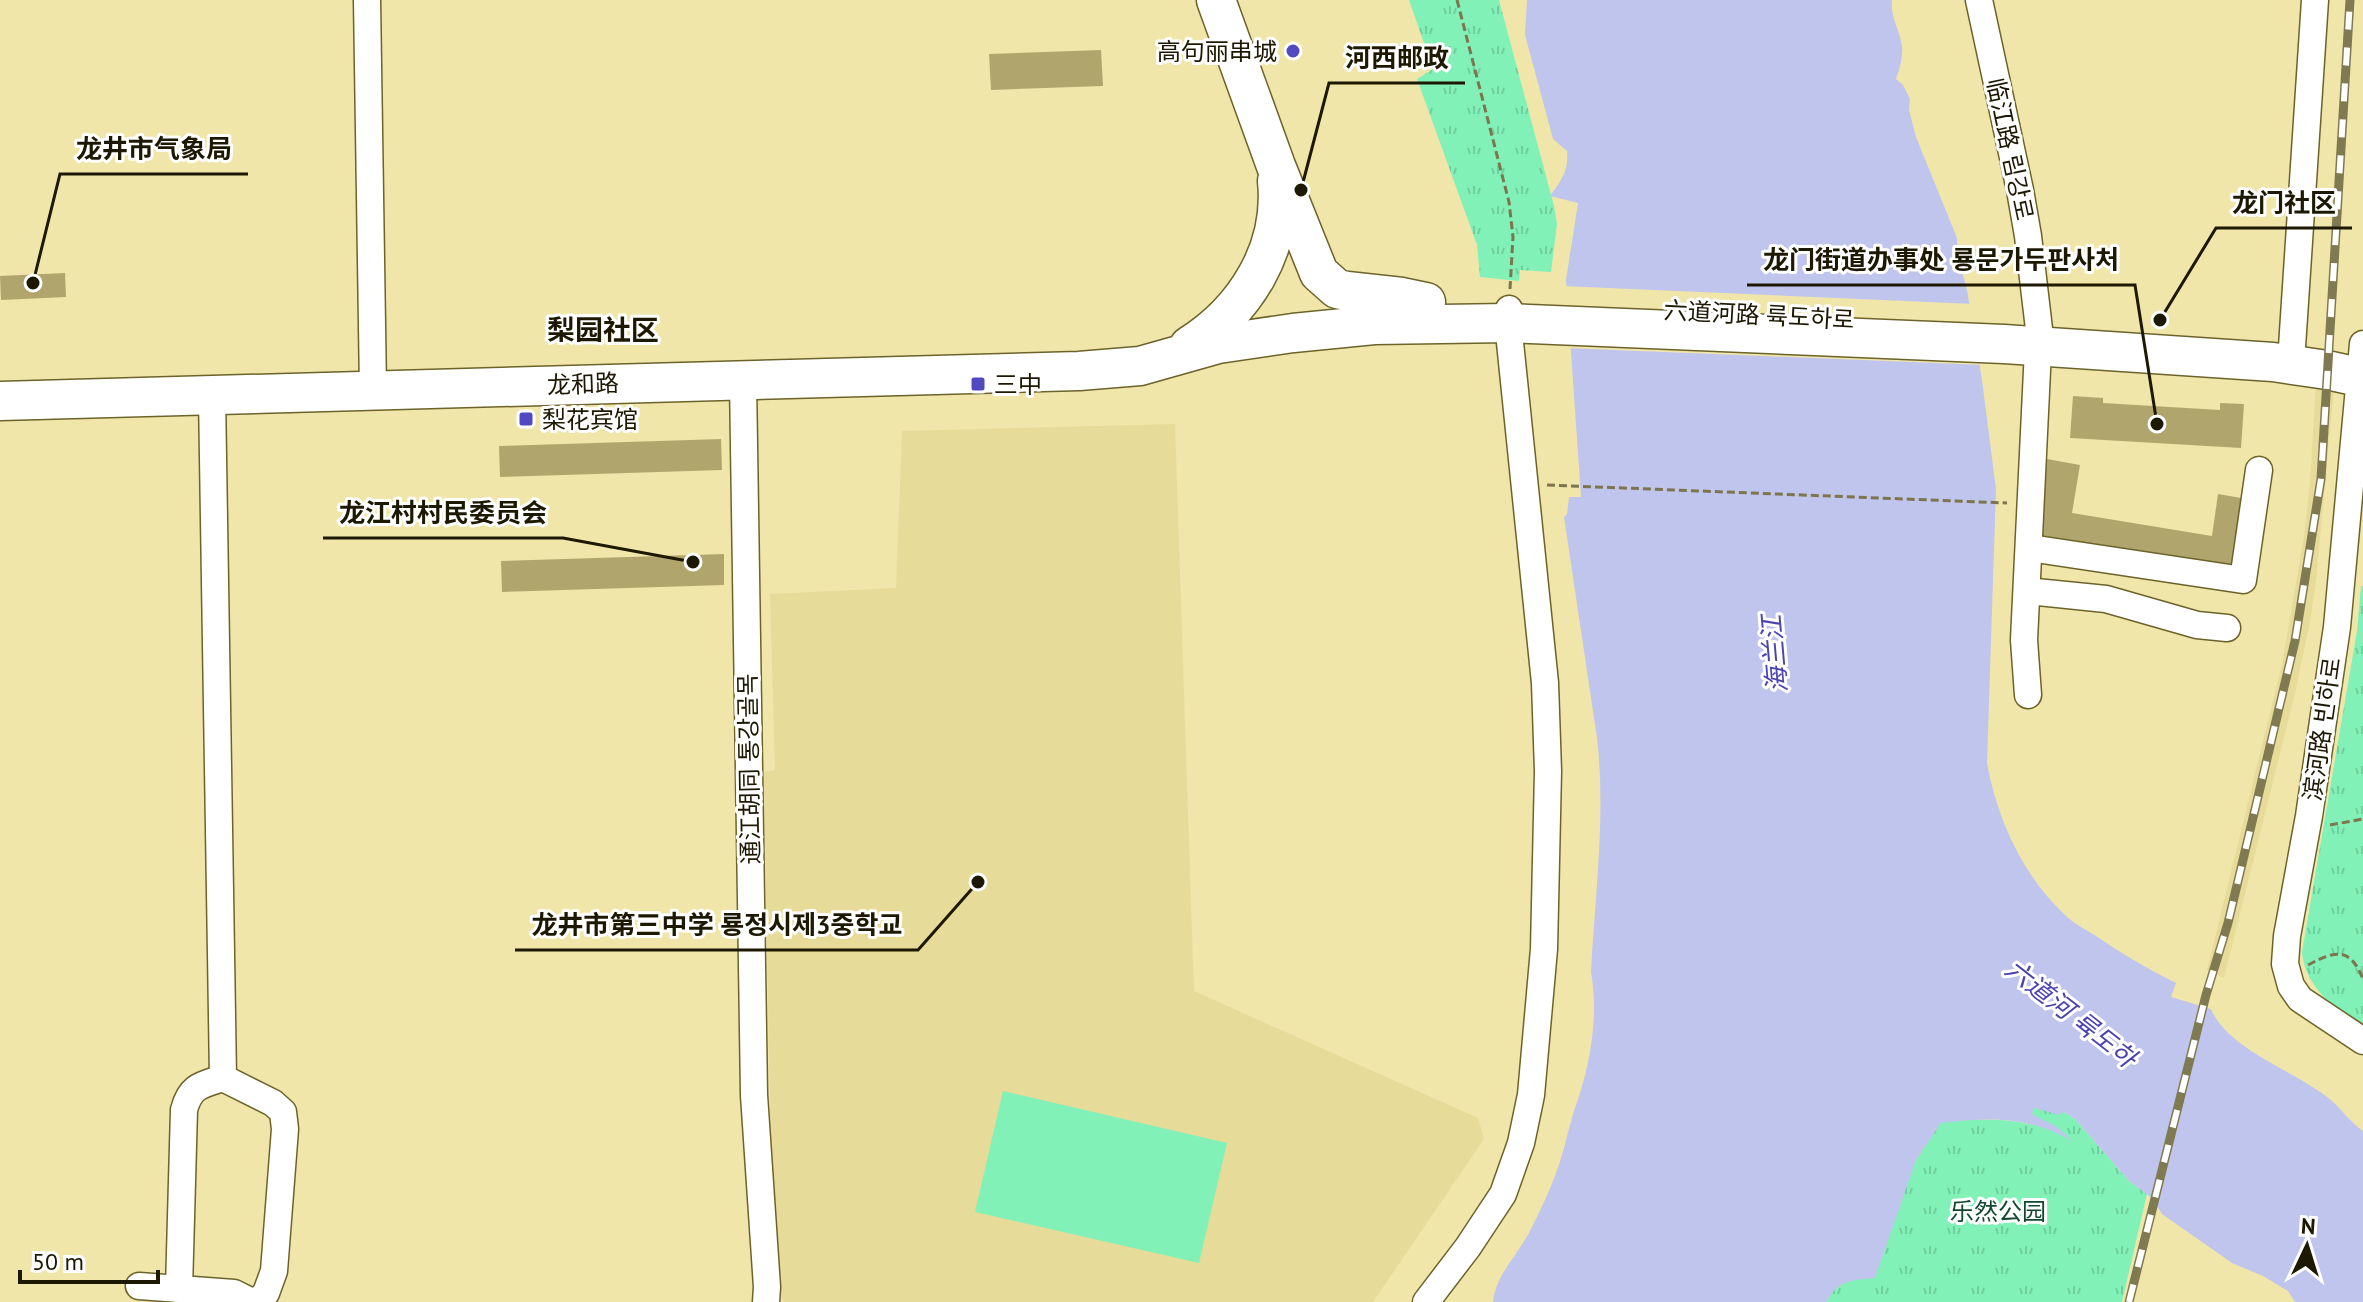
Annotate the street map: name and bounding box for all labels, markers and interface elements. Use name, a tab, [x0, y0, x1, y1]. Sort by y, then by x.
callout: 河西邮政	[1329, 33, 1465, 83]
place label: 高句丽串城	[1157, 36, 1277, 67]
text: 河西邮政	[1345, 41, 1449, 74]
marker: 高句丽串城	[1284, 42, 1302, 60]
street label: 临江路 림강로	[1980, 75, 2040, 223]
callout: 龙井市气象局	[60, 124, 248, 174]
text: 龙井市气象局	[76, 132, 232, 165]
callout: 龙门社区	[2216, 178, 2352, 228]
text: 龙门社区	[2232, 186, 2336, 219]
callout: 龙门街道办事处 룡문가두판사처	[1747, 235, 2135, 285]
text: 龙门街道办事处 룡문가두판사처	[1763, 243, 2119, 276]
street label: 六道河路 륙도하로	[1663, 295, 1855, 335]
district label: 梨园社区	[547, 311, 659, 348]
street label: 龙和路	[546, 367, 620, 401]
place label: 三中	[994, 369, 1042, 400]
marker: 三中	[969, 375, 987, 393]
place label: 梨花宾馆	[542, 404, 638, 435]
marker: 梨花宾馆	[517, 410, 535, 428]
callout: 龙江村村民委员会	[323, 488, 563, 538]
text: 龙江村村民委员会	[339, 496, 547, 529]
water label: 海兰江	[1754, 611, 1794, 694]
street label: 滨河路 빈하로	[2297, 655, 2347, 803]
street label: 通江胡同 통강골목	[732, 673, 766, 865]
callout: 龙井市第三中学 룡정시제3중학교	[515, 900, 918, 950]
text: 龙井市第三中学 룡정시제3중학교	[532, 908, 902, 941]
water label: 六道河 륙도하	[1999, 952, 2145, 1076]
park label: 乐然公园	[1950, 1196, 2046, 1227]
north arrow	[2267, 1206, 2347, 1286]
text: N	[2300, 1212, 2317, 1241]
scale bar	[20, 1234, 158, 1284]
text: 50 m	[32, 1246, 84, 1277]

